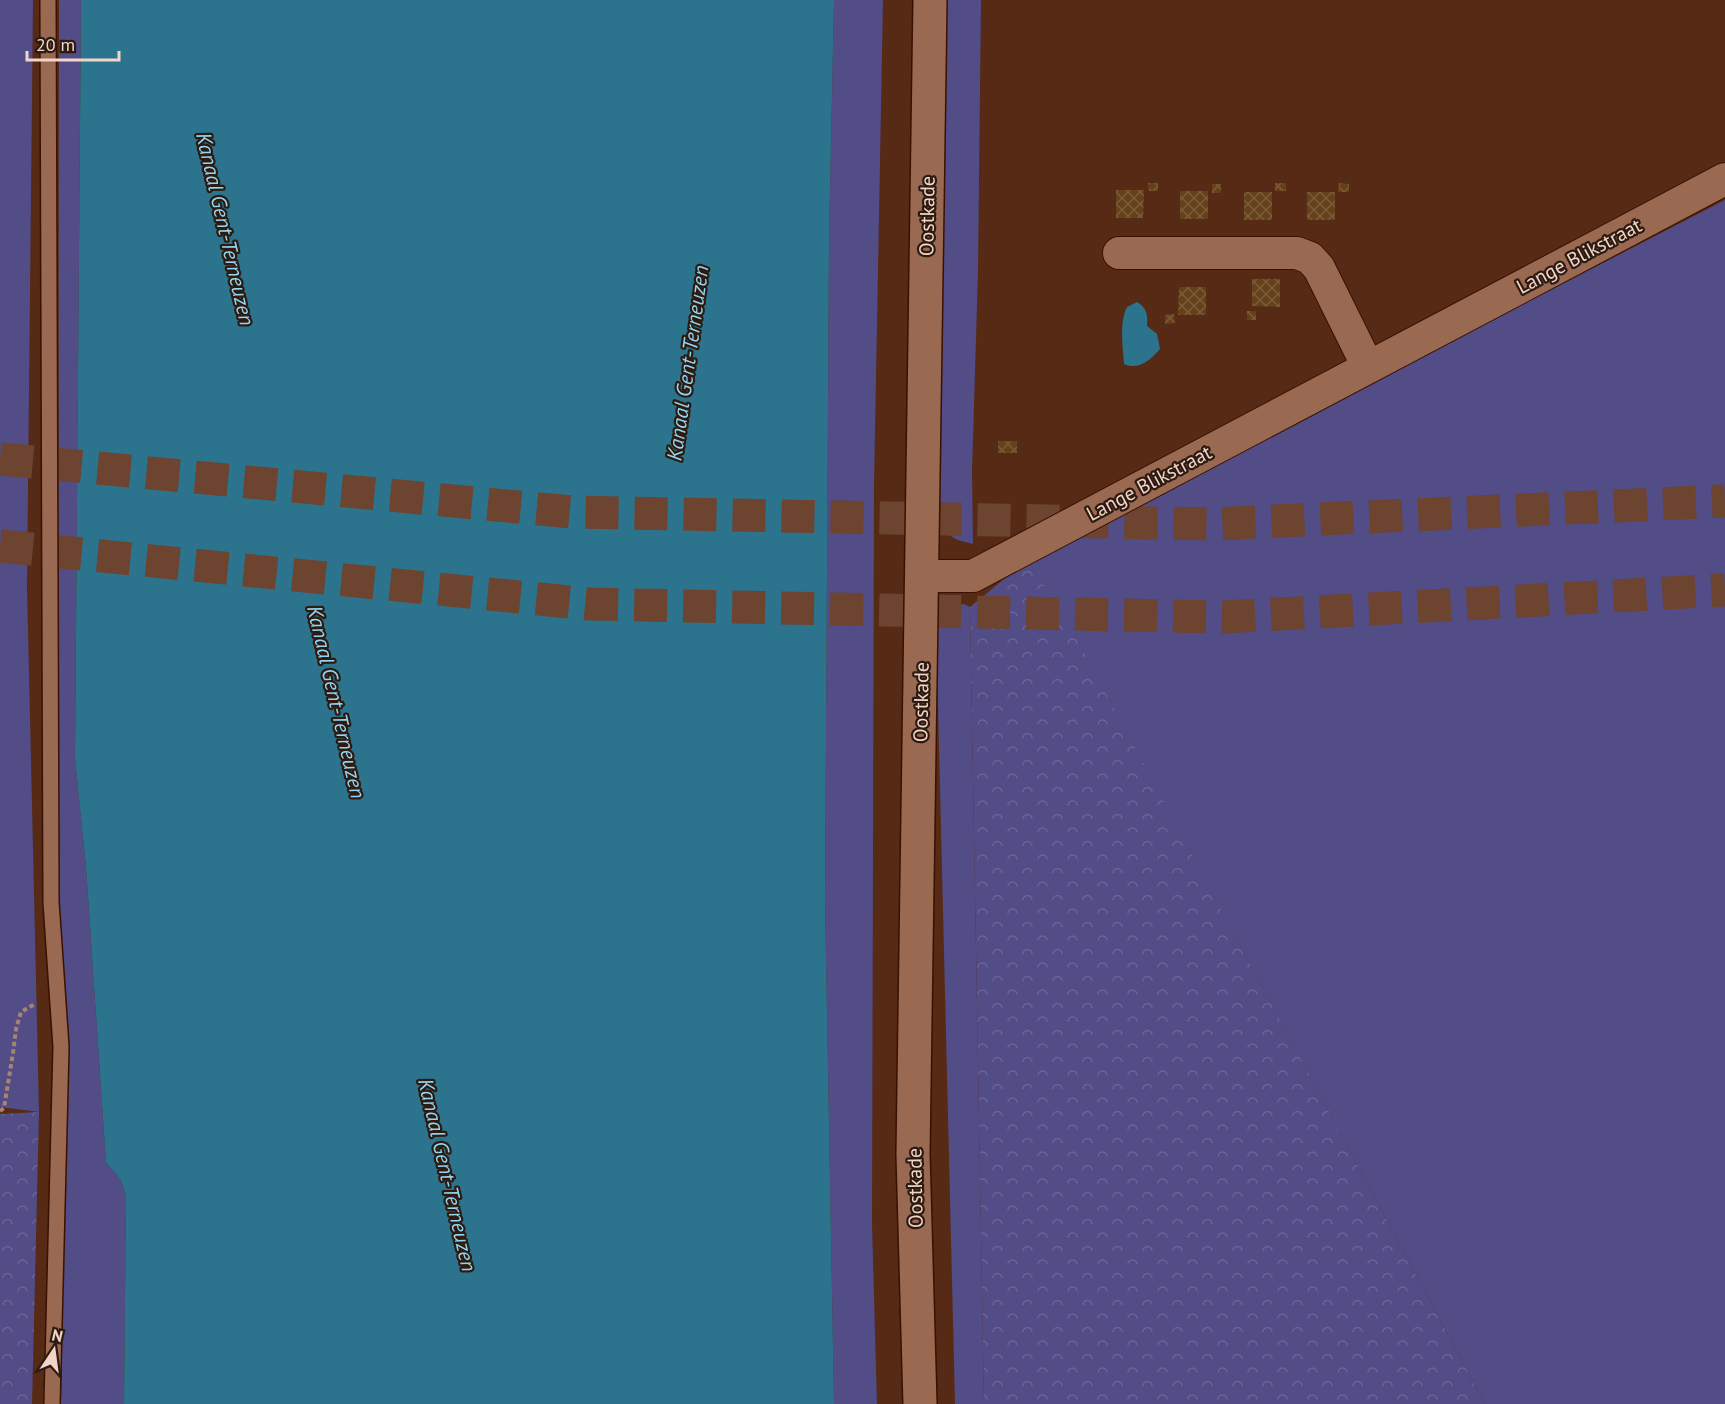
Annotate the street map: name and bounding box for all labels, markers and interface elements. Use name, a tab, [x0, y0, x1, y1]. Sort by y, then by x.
scale bar	[27, 24, 118, 62]
text: 20 m	[36, 33, 75, 56]
water label: Kanaal Gent-Terneuzen	[190, 130, 261, 328]
street label: Oostkade	[913, 176, 941, 256]
street label: Lange Blikstraat	[1512, 212, 1646, 300]
water label: Kanaal Gent-Terneuzen	[660, 263, 715, 462]
street label: Lange Blikstraat	[1082, 439, 1216, 527]
water label: Kanaal Gent-Terneuzen	[301, 603, 372, 801]
street label: Oostkade	[907, 662, 935, 742]
water label: Kanaal Gent-Terneuzen	[412, 1076, 483, 1274]
street label: Oostkade	[901, 1148, 929, 1228]
north arrow	[24, 1320, 84, 1380]
text: N	[50, 1324, 65, 1346]

